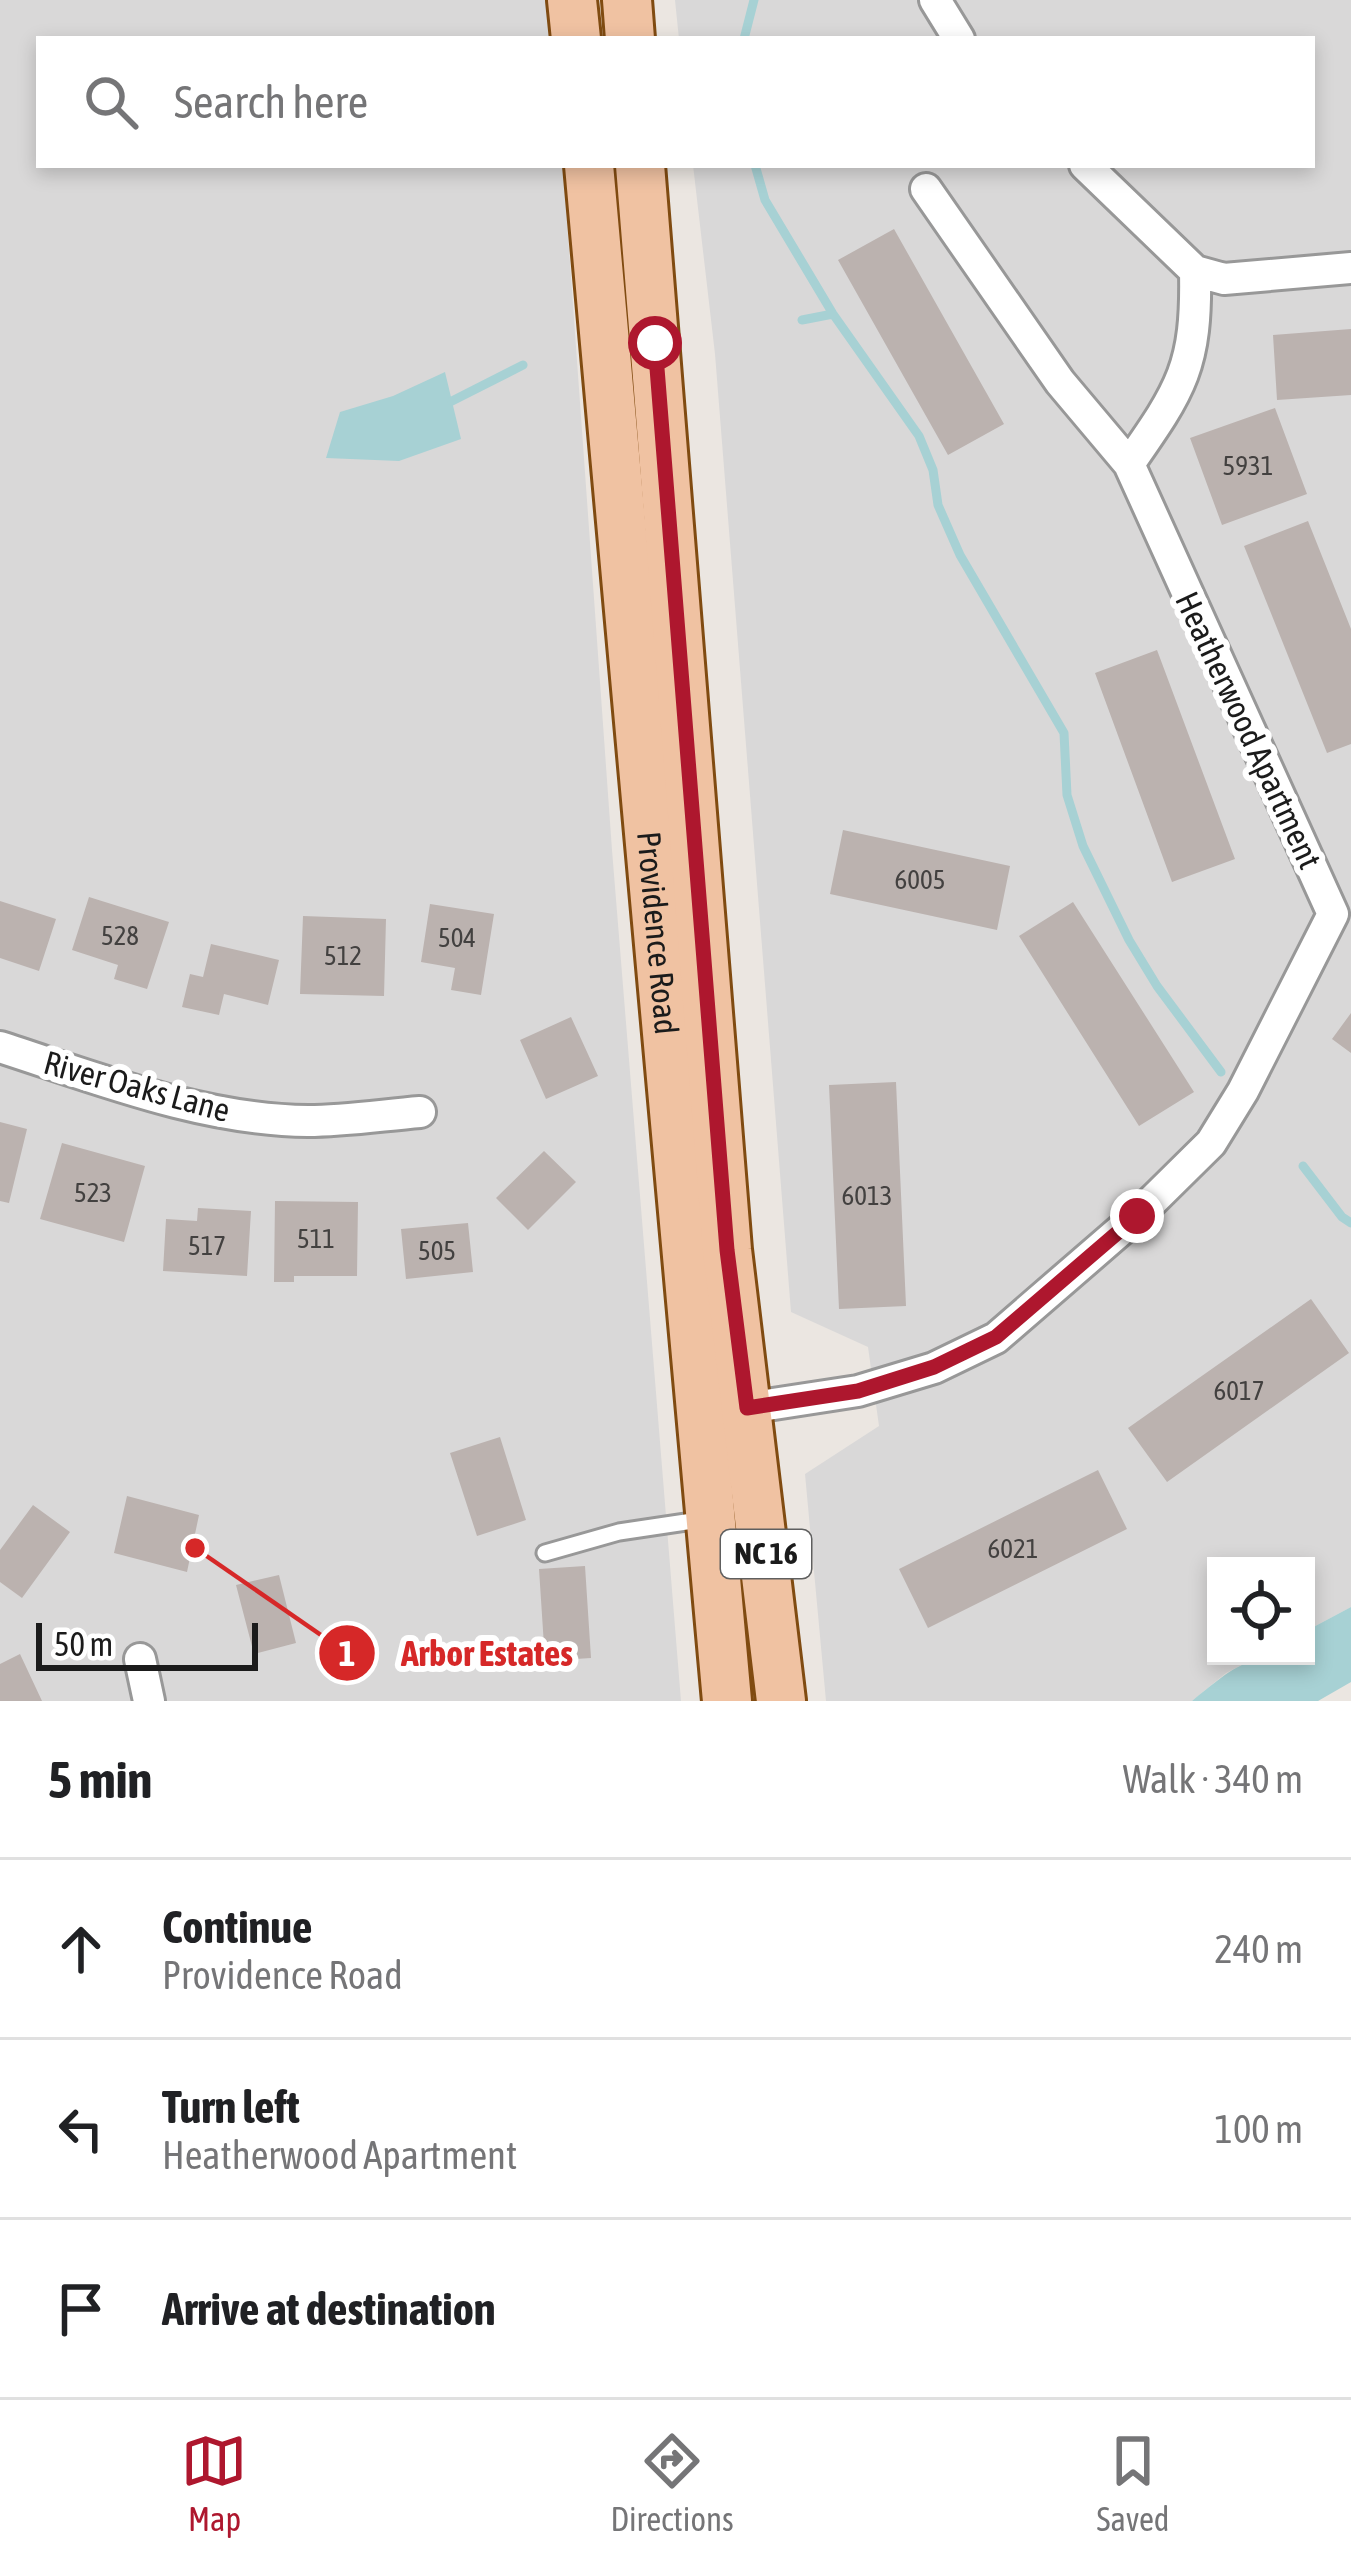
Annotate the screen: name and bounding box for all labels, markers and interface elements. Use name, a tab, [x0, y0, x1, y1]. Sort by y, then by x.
search box	[36, 36, 1315, 168]
icon: search	[78, 69, 144, 135]
text: Search here	[174, 76, 368, 128]
route start	[628, 316, 682, 370]
house number: 5931	[1223, 450, 1273, 481]
street label: Heatherwood Apartment	[1168, 586, 1330, 874]
street label: Providence Road	[630, 830, 686, 1036]
house number: 6005	[895, 864, 945, 895]
house number: 528	[101, 920, 139, 951]
house number: 504	[438, 922, 476, 953]
house number: 512	[324, 940, 362, 971]
street label: River Oaks Lane	[40, 1043, 234, 1129]
house number: 523	[74, 1177, 112, 1208]
house number: 6013	[842, 1180, 892, 1211]
route end	[1110, 1189, 1164, 1243]
house number: 511	[297, 1223, 335, 1254]
house number: 517	[188, 1230, 226, 1261]
house number: 505	[418, 1235, 456, 1266]
house number: 6017	[1214, 1375, 1264, 1406]
road number: NC 16	[721, 1530, 811, 1578]
house number: 6021	[988, 1533, 1038, 1564]
map controls	[1207, 1557, 1315, 1665]
button: locate	[1207, 1557, 1315, 1665]
scale bar	[36, 1617, 258, 1670]
callout: Arbor Estates	[317, 1617, 597, 1689]
text: 50 m	[54, 1625, 113, 1663]
text: 1	[339, 1632, 355, 1674]
text: Arbor Estates	[400, 1632, 573, 1674]
text: 5 min	[48, 1750, 152, 1809]
text: Walk · 340 m	[1123, 1757, 1303, 1801]
text: Continue	[162, 1901, 313, 1953]
icon: ahead	[48, 1916, 114, 1982]
text: 240 m	[1215, 1927, 1303, 1971]
text: Providence Road	[162, 1953, 403, 1997]
text: Turn left	[162, 2081, 300, 2133]
icon: left	[48, 2096, 114, 2162]
text: 100 m	[1215, 2107, 1303, 2151]
text: Heatherwood Apartment	[162, 2133, 517, 2177]
icon: arrive	[48, 2276, 114, 2342]
text: Arrive at destination	[162, 2283, 496, 2335]
tab: Map	[181, 2428, 247, 2538]
tab: Directions	[610, 2428, 734, 2538]
tab: Saved	[1097, 2428, 1169, 2538]

